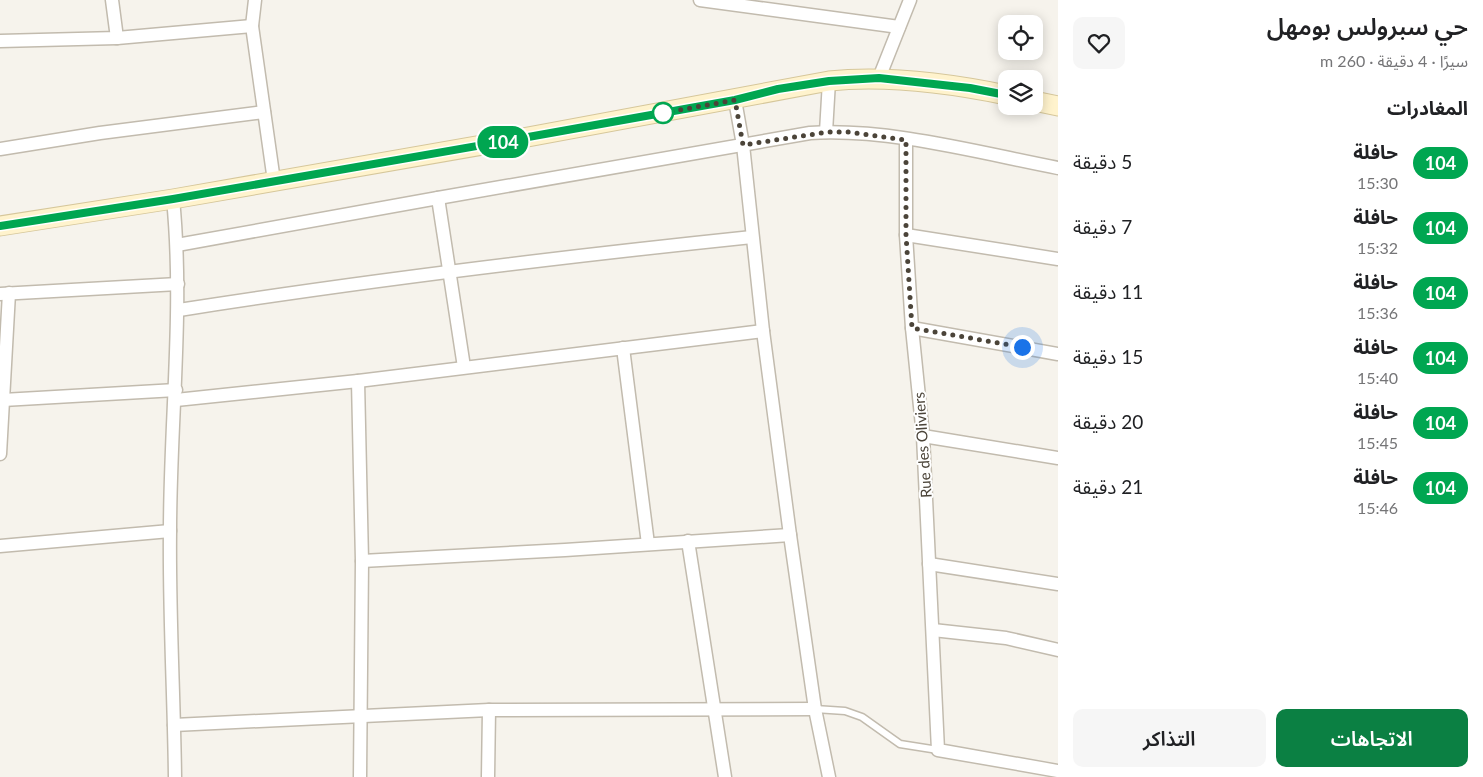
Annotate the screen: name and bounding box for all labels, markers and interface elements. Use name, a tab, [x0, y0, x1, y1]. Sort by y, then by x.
text: حي سبرولس بومهل	[1267, 11, 1468, 40]
map controls	[998, 15, 1043, 115]
button: locate	[998, 15, 1043, 60]
button: heart	[1073, 17, 1125, 69]
text: سيرًا · 4 دقيقة · 260 m	[1320, 51, 1468, 70]
button: layers	[998, 70, 1043, 115]
text: المغادرات	[1387, 96, 1468, 119]
unlabelled marker	[652, 102, 674, 124]
line badge: 104	[474, 126, 532, 158]
text: 104	[487, 131, 519, 153]
text: حافلة	[1353, 140, 1398, 163]
text: 5 دقيقة	[1073, 150, 1132, 173]
text: 104	[1425, 152, 1456, 174]
text: 15:30	[1357, 173, 1398, 192]
text: حافلة	[1353, 205, 1398, 228]
text: 7 دقيقة	[1073, 215, 1132, 238]
text: 104	[1425, 217, 1456, 239]
text: 15:32	[1357, 238, 1398, 257]
text: حافلة	[1353, 270, 1398, 293]
text: 11 دقيقة	[1073, 280, 1143, 303]
text: 104	[1425, 282, 1456, 304]
text: 15:36	[1357, 303, 1398, 322]
your location	[1010, 335, 1035, 360]
text: حافلة	[1353, 335, 1398, 358]
text: 15 دقيقة	[1073, 345, 1143, 368]
text: 104	[1425, 347, 1456, 369]
text: 15:40	[1357, 368, 1398, 387]
street label: Rue des Oliviers	[909, 391, 935, 499]
text: حافلة	[1353, 400, 1398, 423]
text: 20 دقيقة	[1073, 410, 1143, 433]
text: 104	[1425, 412, 1456, 434]
text: 15:45	[1357, 433, 1398, 452]
text: حافلة	[1353, 465, 1398, 488]
text: 21 دقيقة	[1073, 475, 1143, 498]
text: 104	[1425, 477, 1456, 499]
text: 15:46	[1357, 498, 1398, 517]
button: التذاكر	[1073, 709, 1266, 767]
button: الاتجاهات	[1276, 709, 1468, 767]

